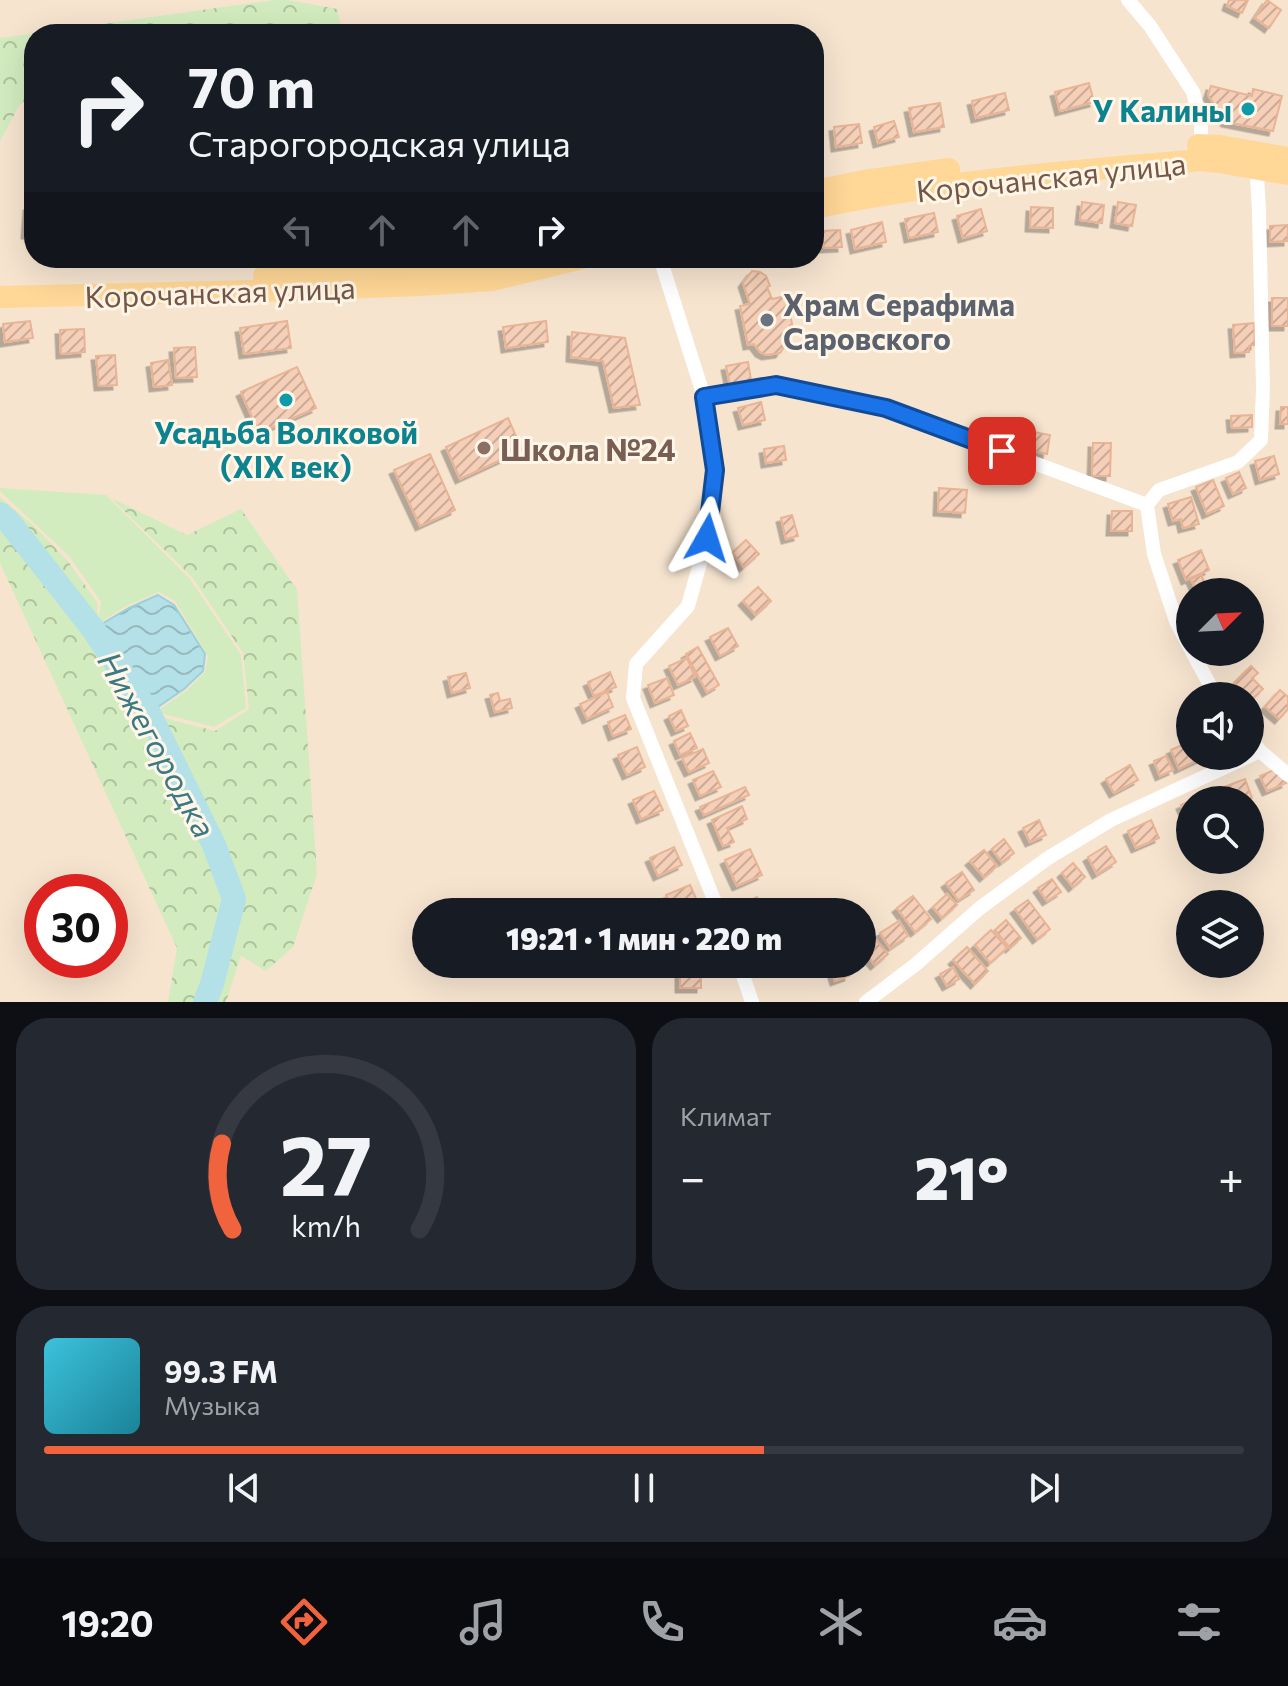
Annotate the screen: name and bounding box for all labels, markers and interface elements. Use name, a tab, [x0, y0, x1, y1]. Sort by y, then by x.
text: 70 m	[188, 51, 315, 120]
icon: right	[56, 56, 160, 160]
place label: У Калины	[1093, 91, 1232, 128]
marker: У Калины	[1239, 100, 1257, 118]
text: Старогородская улица	[188, 120, 571, 164]
street label: Корочанская улица	[914, 143, 1188, 209]
icon: left	[276, 208, 320, 252]
icon: ahead	[360, 208, 404, 252]
icon: ahead	[444, 208, 488, 252]
icon: right	[528, 208, 572, 252]
street label: Корочанская улица	[84, 268, 356, 314]
place label: Храм Серафима Саровского	[783, 285, 1015, 356]
marker: Храм Серафима Саровского	[758, 311, 776, 329]
marker: Усадьба Волковой (XIX век)	[277, 391, 295, 409]
place label: Усадьба Волковой (XIX век)	[154, 413, 418, 484]
pin	[968, 417, 1036, 485]
icon: arrive	[980, 429, 1024, 473]
place label: Школа №24	[500, 430, 676, 467]
marker: Школа №24	[475, 439, 493, 457]
position arrow	[665, 496, 749, 580]
north arrow	[1176, 578, 1264, 666]
map controls	[1176, 578, 1264, 978]
water label: Нижегородка	[90, 644, 226, 844]
button: sound	[1176, 682, 1264, 770]
button: search	[1176, 786, 1264, 874]
speed limit sign: 30	[24, 874, 128, 978]
button: layers	[1176, 890, 1264, 978]
text: 19:21 · 1 мин · 220 m	[506, 919, 782, 956]
text: Климат	[680, 1100, 772, 1131]
text: 27	[280, 1111, 372, 1213]
text: 21°	[914, 1139, 1009, 1212]
text: −	[680, 1149, 705, 1203]
text: +	[1218, 1149, 1244, 1203]
text: km/h	[291, 1208, 361, 1243]
text: 99.3 FM	[164, 1352, 278, 1389]
text: Музыка	[164, 1389, 260, 1420]
icon: previous	[222, 1466, 266, 1510]
icon: pause	[622, 1466, 666, 1510]
icon: next	[1022, 1466, 1066, 1510]
icon: directions	[276, 1594, 332, 1650]
icon: music	[455, 1594, 511, 1650]
icon: phone	[634, 1594, 690, 1650]
icon: climate	[813, 1594, 869, 1650]
icon: car	[992, 1594, 1048, 1650]
icon: filters	[1171, 1594, 1227, 1650]
text: 19:20	[61, 1600, 154, 1644]

